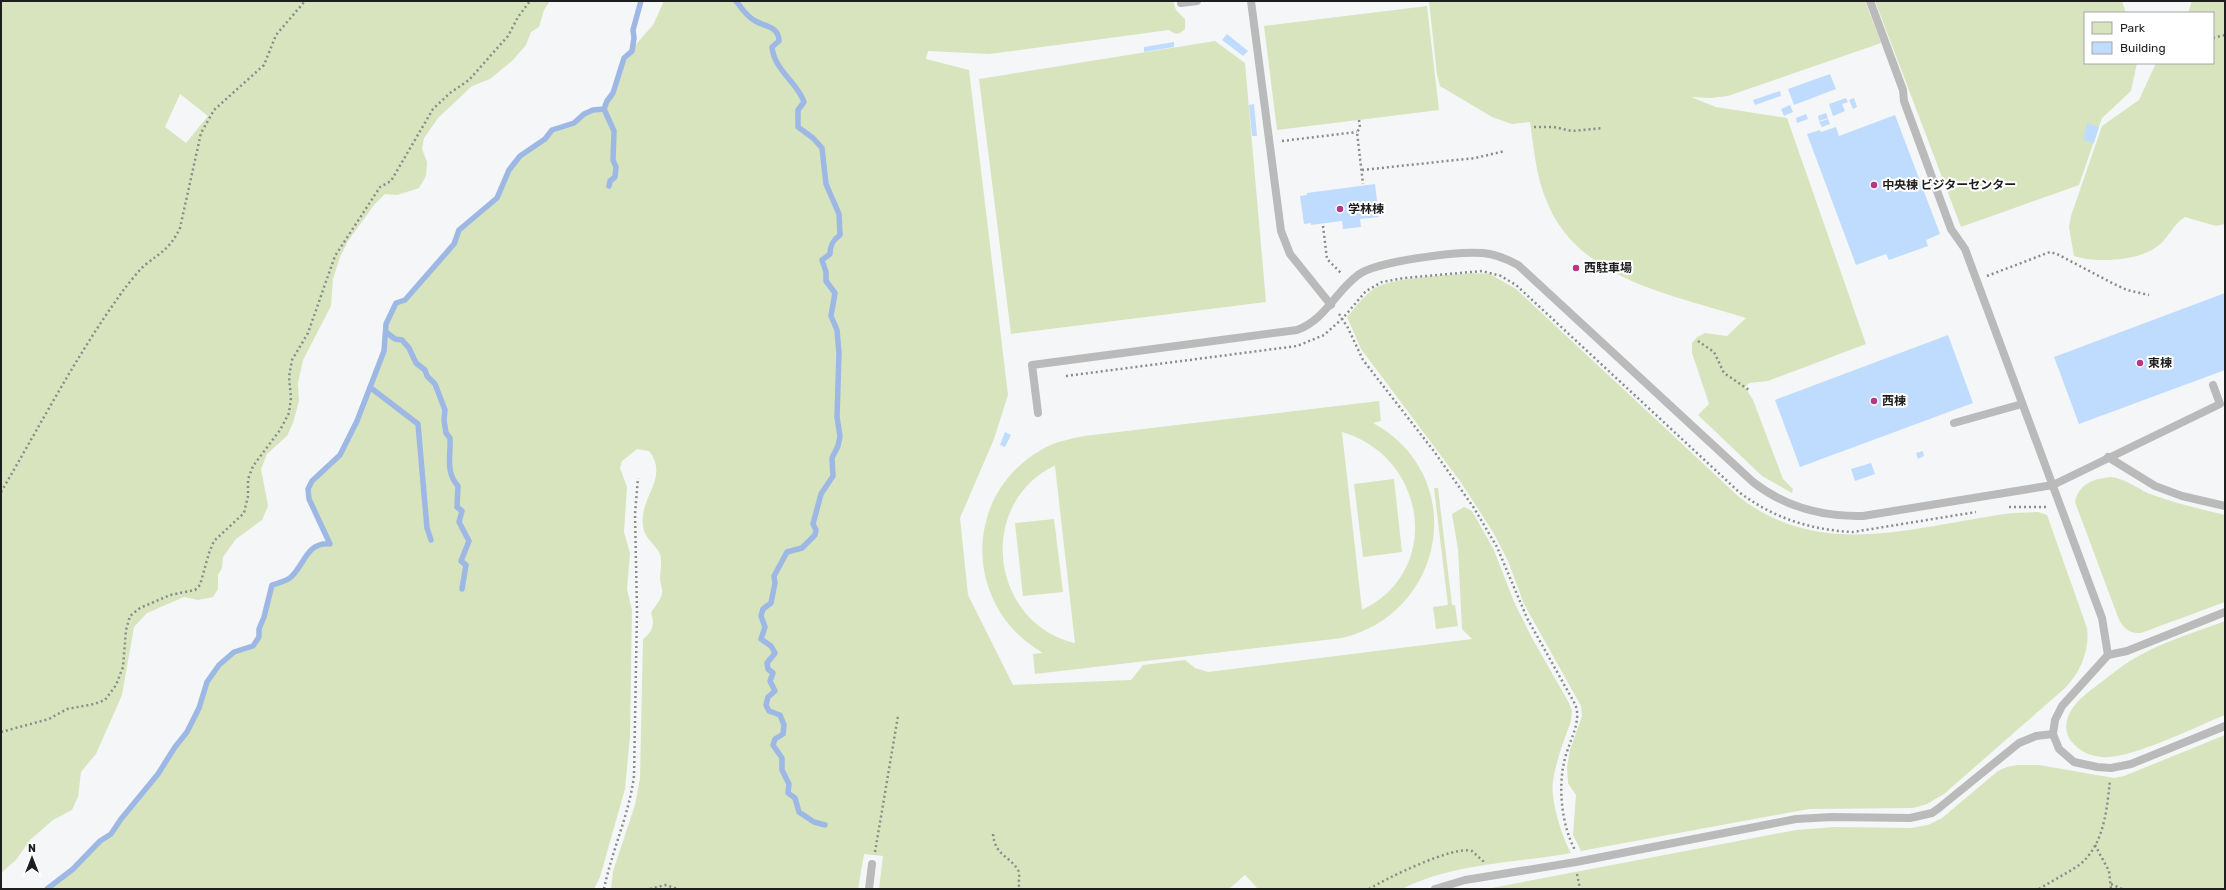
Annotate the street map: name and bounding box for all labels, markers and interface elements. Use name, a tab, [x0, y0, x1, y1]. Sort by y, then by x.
legend	[2084, 12, 2214, 64]
text: Park	[2120, 21, 2146, 35]
text: Building	[2120, 41, 2166, 55]
place label: 中央棟 ビジターセンター	[1882, 178, 2016, 192]
marker: 中央棟 ビジターセンター	[1869, 180, 1879, 190]
place label: 学林棟	[1348, 202, 1384, 216]
marker: 学林棟	[1335, 204, 1345, 214]
place label: 西駐車場	[1584, 261, 1632, 275]
marker: 西駐車場	[1571, 263, 1581, 273]
place label: 東棟	[2148, 356, 2172, 370]
marker: 東棟	[2135, 358, 2145, 368]
place label: 西棟	[1882, 394, 1906, 408]
marker: 西棟	[1869, 396, 1879, 406]
north arrow	[12, 838, 52, 878]
text: N	[28, 842, 36, 855]

